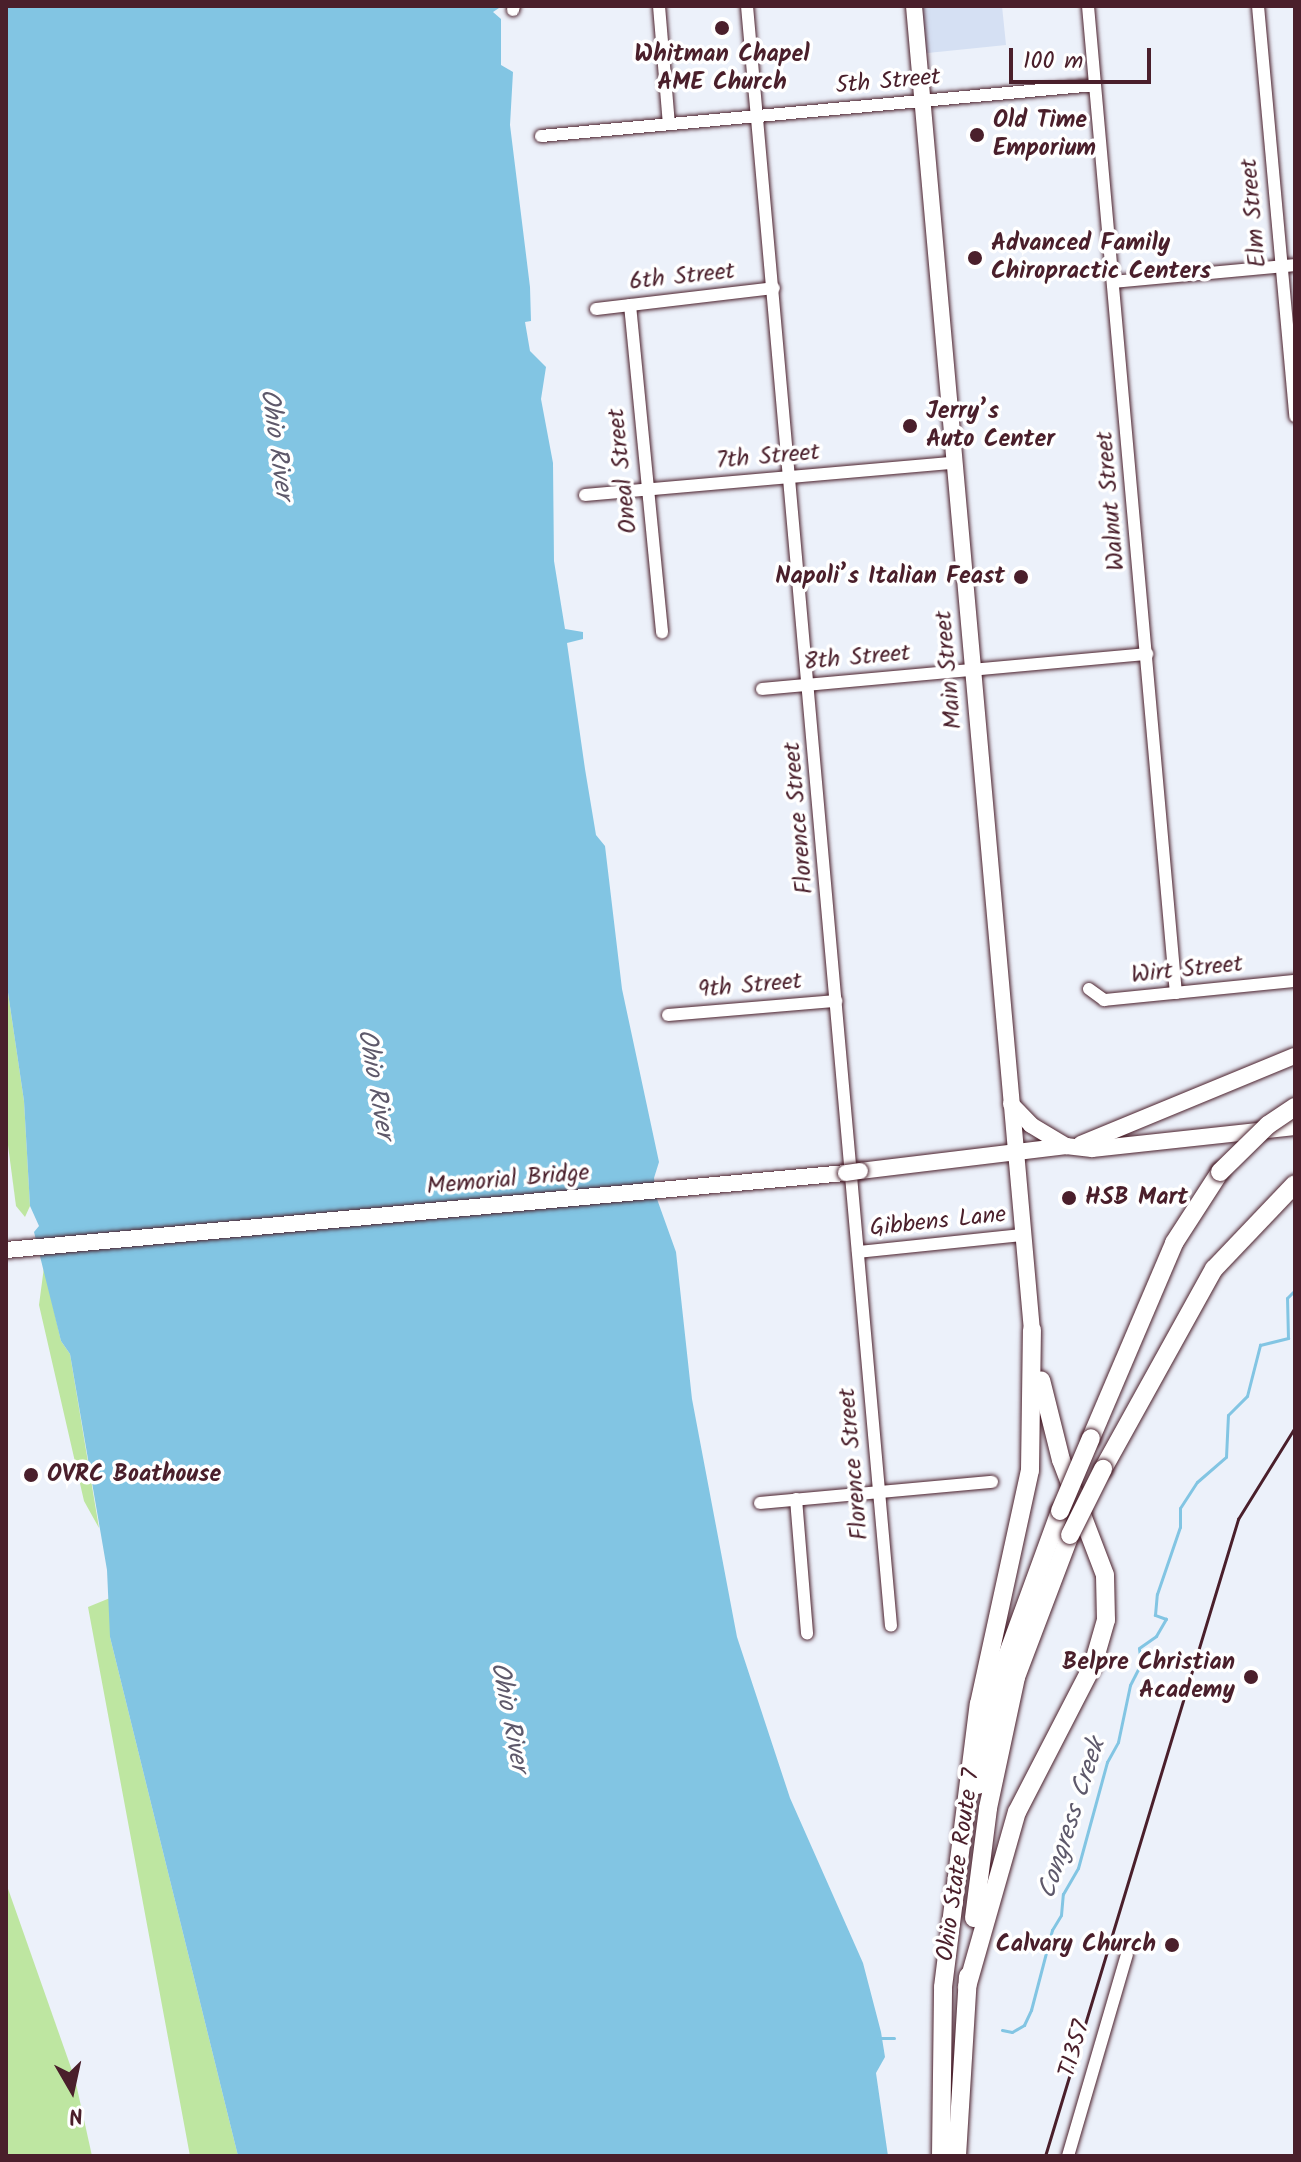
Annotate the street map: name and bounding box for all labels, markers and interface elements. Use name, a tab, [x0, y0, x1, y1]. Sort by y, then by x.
marker: Whitman Chapel AME Church	[713, 19, 731, 37]
scale bar	[1013, 32, 1155, 82]
place label: Whitman Chapel AME Church	[634, 41, 810, 97]
text: 100 m	[1023, 42, 1083, 81]
street label: 5th Street	[834, 63, 942, 101]
place label: Old Time Emporium	[993, 107, 1096, 163]
marker: Old Time Emporium	[968, 126, 986, 144]
street label: Elm Street	[1235, 157, 1273, 269]
place label: Advanced Family Chiropractic Centers	[991, 230, 1211, 286]
marker: Advanced Family Chiropractic Centers	[966, 249, 984, 267]
street label: 6th Street	[628, 257, 736, 297]
water label: Ohio River	[252, 387, 298, 501]
place label: Jerry’s Auto Center	[926, 398, 1055, 454]
street label: Oneal Street	[602, 407, 644, 535]
marker: Jerry’s Auto Center	[901, 417, 919, 435]
street label: Walnut Street	[1091, 430, 1131, 572]
street label: 7th Street	[715, 438, 821, 476]
place label: Napoli’s Italian Feast	[775, 563, 1005, 591]
marker: Napoli’s Italian Feast	[1012, 568, 1030, 586]
street label: Main Street	[929, 609, 969, 731]
street label: 8th Street	[802, 639, 912, 677]
street label: Florence Street	[778, 741, 820, 895]
street label: Wirt Street	[1130, 950, 1244, 990]
street label: 9th Street	[697, 967, 803, 1005]
water label: Ohio River	[349, 1027, 399, 1141]
street label: Memorial Bridge	[425, 1159, 591, 1201]
place label: HSB Mart	[1085, 1184, 1188, 1212]
marker: HSB Mart	[1060, 1189, 1078, 1207]
street label: Gibbens Lane	[868, 1201, 1008, 1243]
street label: Florence Street	[833, 1387, 875, 1541]
place label: OVRC Boathouse	[47, 1461, 221, 1489]
marker: OVRC Boathouse	[22, 1466, 40, 1484]
place label: Belpre Christian Academy	[1062, 1649, 1235, 1705]
water label: Ohio River	[482, 1660, 534, 1774]
marker: Belpre Christian Academy	[1242, 1668, 1260, 1686]
water label: Congress Creek	[1032, 1735, 1114, 1903]
street label: Ohio State Route 7	[931, 1767, 987, 1963]
place label: Calvary Church	[996, 1931, 1156, 1959]
marker: Calvary Church	[1163, 1936, 1181, 1954]
street label: T1357	[1053, 2017, 1097, 2081]
north arrow	[32, 2050, 112, 2130]
text: N	[66, 2096, 85, 2133]

